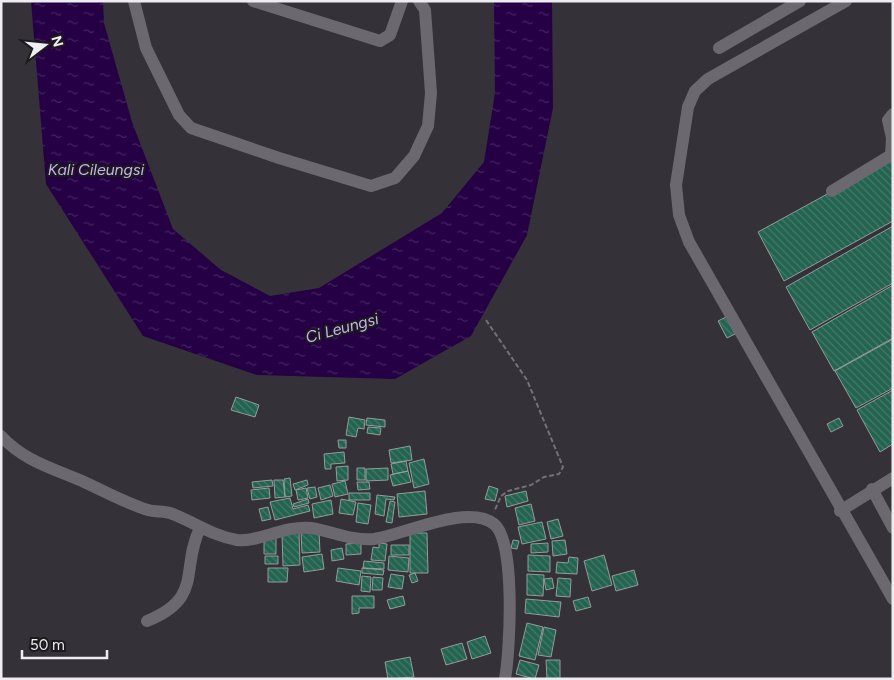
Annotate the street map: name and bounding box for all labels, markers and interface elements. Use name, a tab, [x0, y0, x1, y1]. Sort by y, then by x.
north arrow	[20, 20, 70, 70]
text: N	[47, 34, 67, 49]
water label: Kali Cileungsi	[48, 160, 144, 179]
water label: Ci Leungsi	[303, 309, 381, 347]
scale bar	[22, 628, 108, 660]
text: 50 m	[30, 636, 65, 654]

